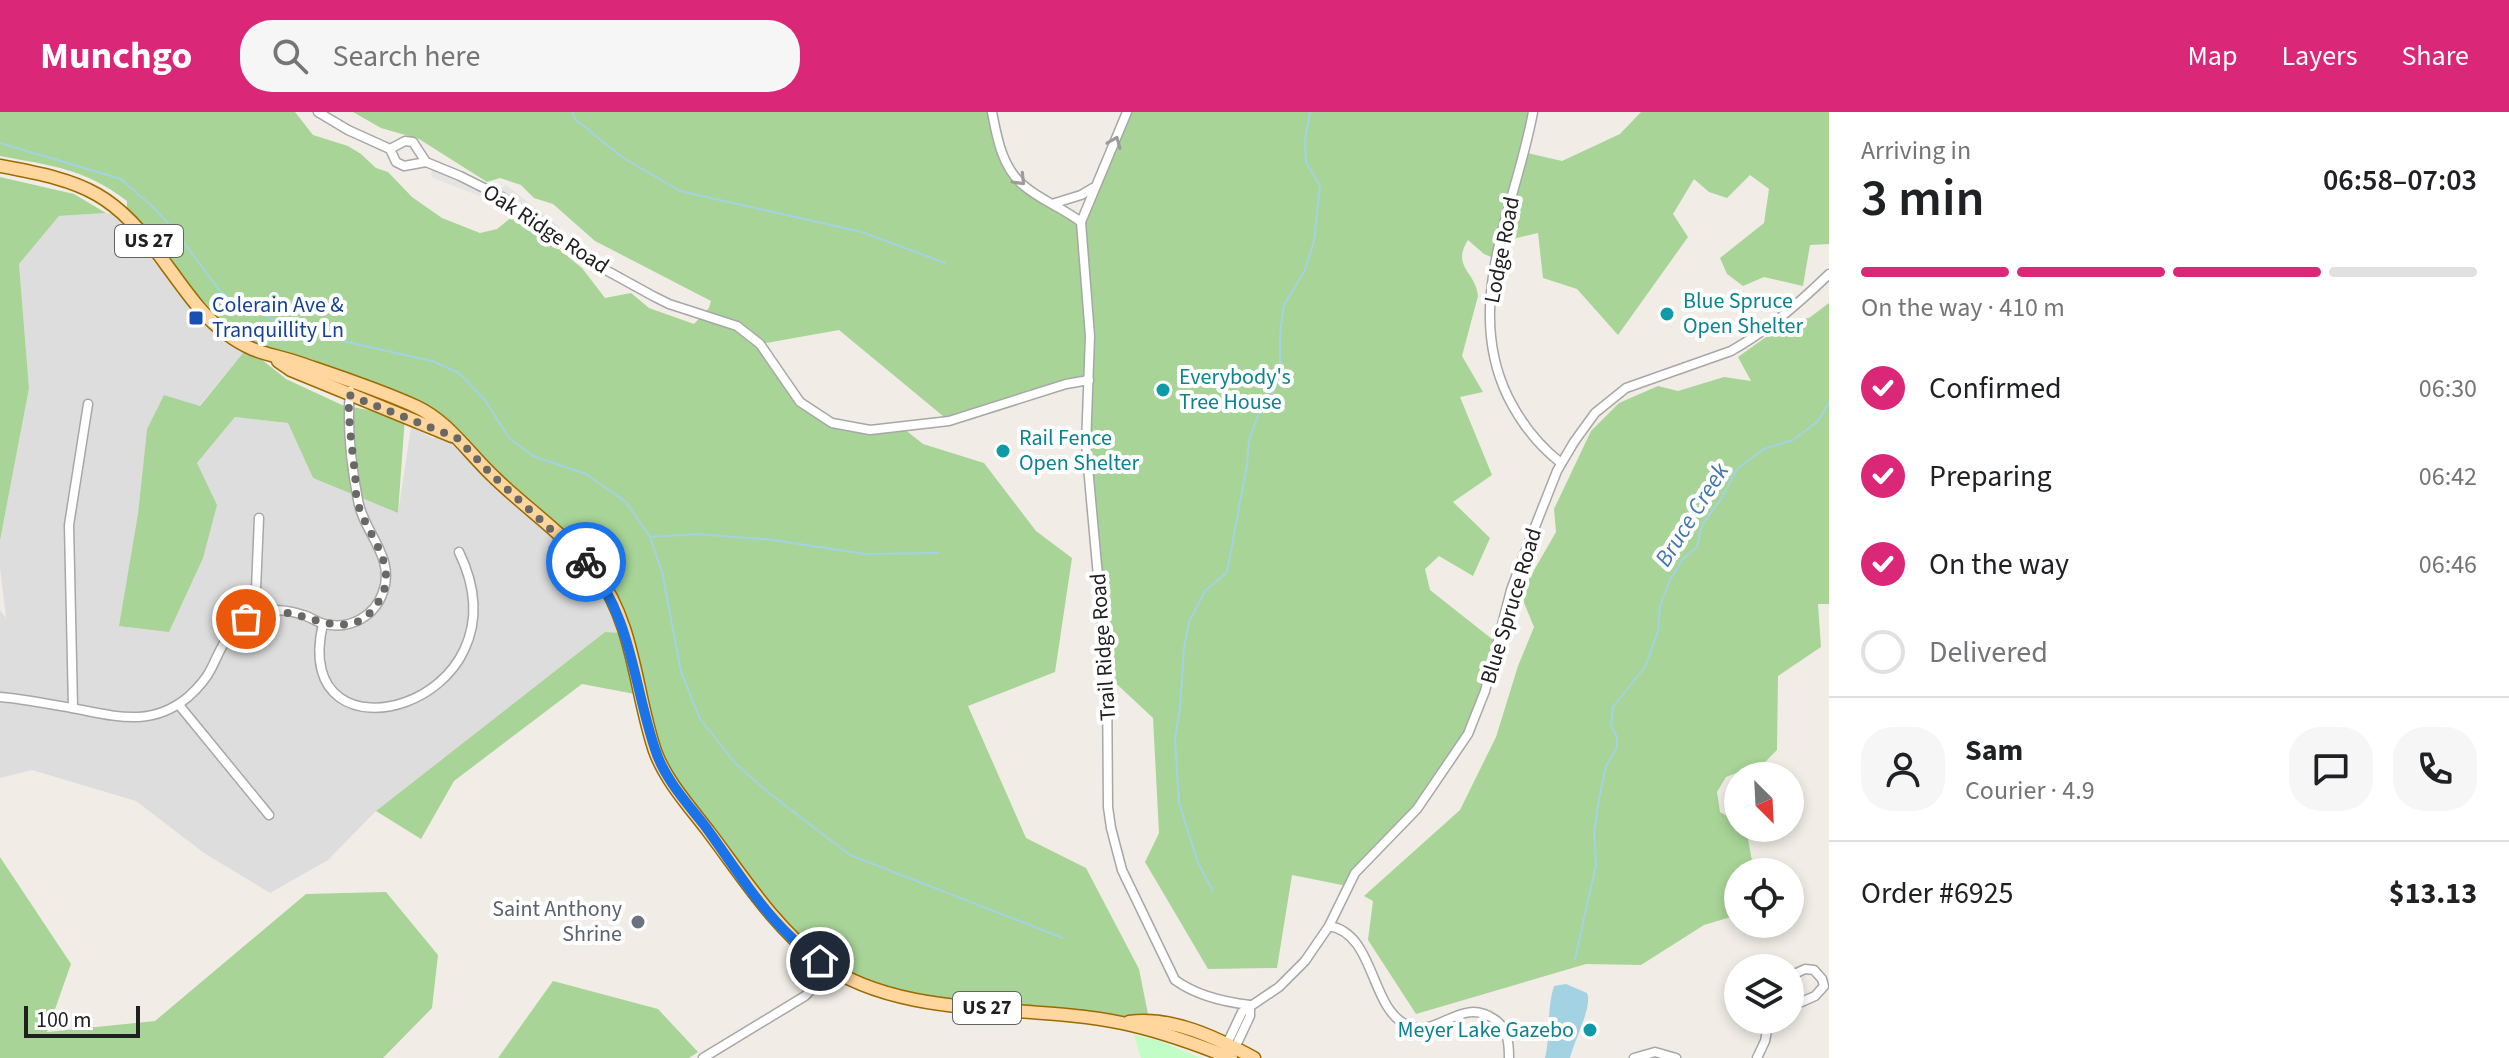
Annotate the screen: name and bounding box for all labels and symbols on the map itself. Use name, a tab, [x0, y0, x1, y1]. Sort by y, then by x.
one-way arrow	[1106, 136, 1122, 150]
one-way arrow	[1010, 171, 1025, 185]
street label: Oak Ridge Road	[477, 176, 615, 282]
street label: Lodge Road	[1476, 194, 1528, 306]
road number: US 27	[115, 225, 183, 257]
place label: Blue Spruce Open Shelter	[1683, 285, 1803, 342]
place label: Colerain Ave & Tranquillity Ln	[212, 289, 344, 346]
marker: Blue Spruce Open Shelter	[1658, 305, 1676, 323]
marker: Colerain Ave & Tranquillity Ln	[187, 309, 205, 327]
place label: Everybody's Tree House	[1179, 361, 1291, 418]
marker: Everybody's Tree House	[1154, 381, 1172, 399]
place label: Rail Fence Open Shelter	[1019, 422, 1139, 479]
marker: Rail Fence Open Shelter	[994, 442, 1012, 460]
water label: Bruce Creek	[1646, 456, 1738, 574]
courier	[546, 522, 626, 602]
street label: Blue Spruce Road	[1472, 524, 1550, 688]
street label: Trail Ridge Road	[1082, 572, 1124, 722]
pin	[212, 585, 280, 653]
north arrow	[1724, 762, 1804, 842]
place label: Saint Anthony Shrine	[492, 893, 623, 950]
marker: Saint Anthony Shrine	[629, 913, 647, 931]
pin	[786, 927, 854, 995]
road number: US 27	[953, 992, 1021, 1024]
scale bar	[24, 1002, 140, 1038]
place label: Meyer Lake Gazebo	[1397, 1014, 1574, 1046]
marker: Meyer Lake Gazebo	[1581, 1021, 1599, 1039]

